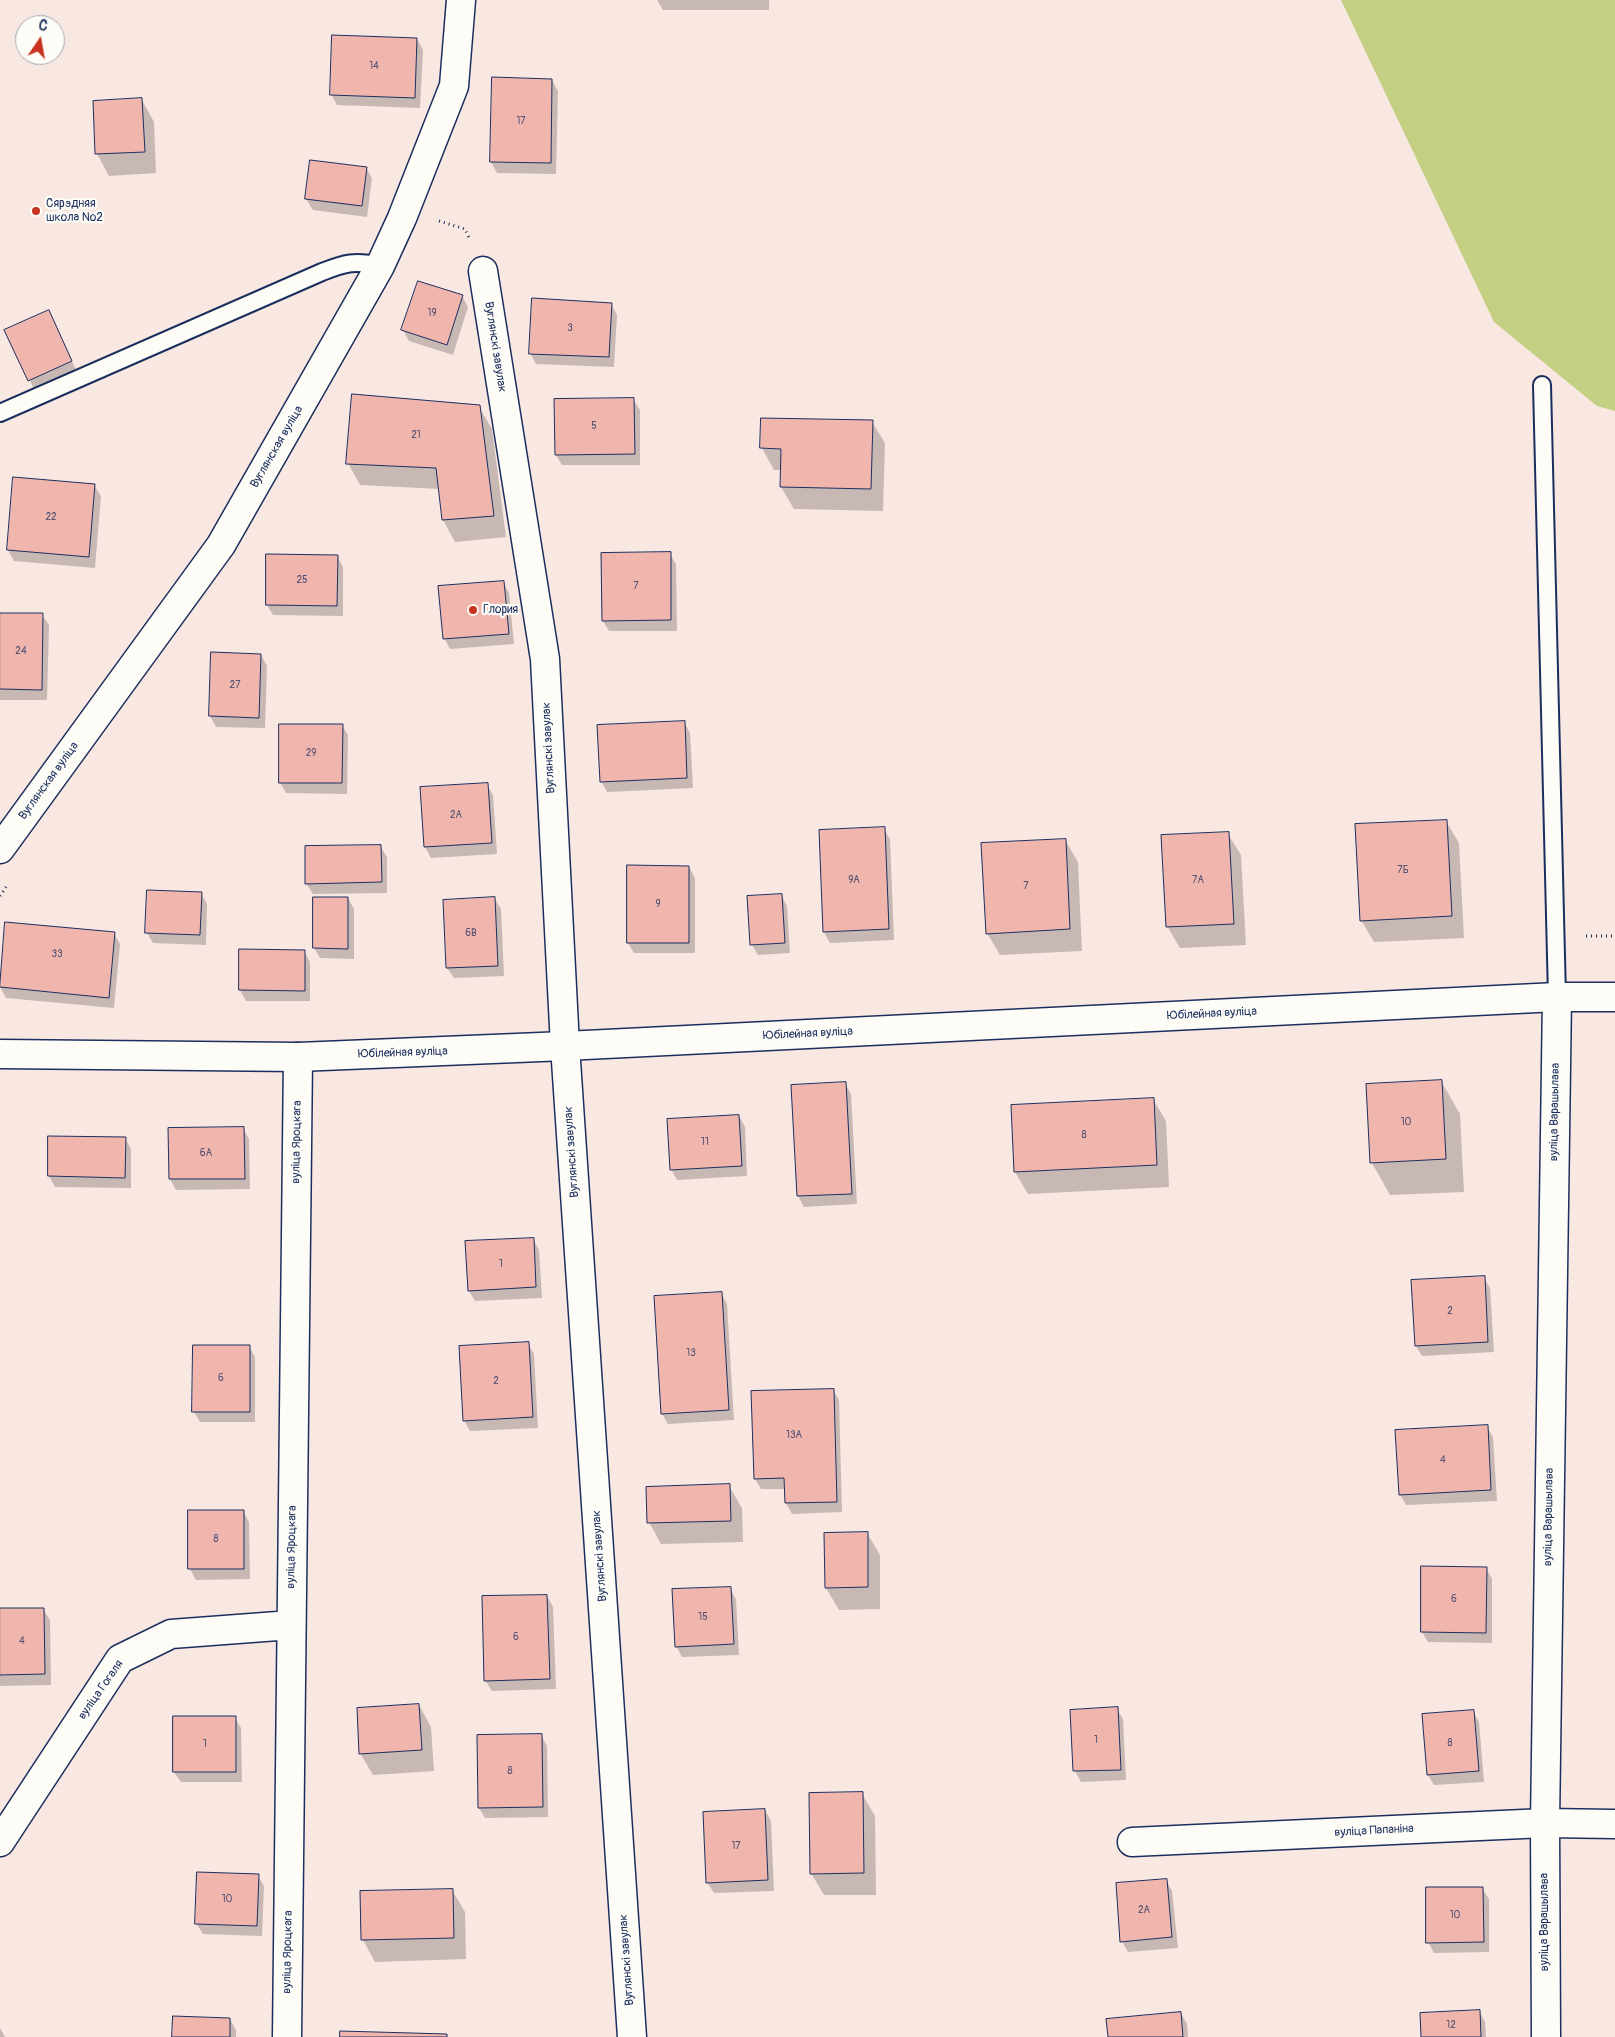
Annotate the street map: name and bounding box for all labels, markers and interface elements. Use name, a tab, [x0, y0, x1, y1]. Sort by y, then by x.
north arrow	[15, 15, 65, 65]
text: С	[37, 17, 49, 35]
house number: 14	[369, 60, 379, 72]
house number: 17	[516, 115, 526, 127]
place label: Сярэдняя школа №2	[46, 197, 103, 225]
marker: Сярэдняя школа №2	[30, 205, 42, 217]
street label: Вуглянскі завулак	[481, 301, 509, 393]
house number: 19	[427, 307, 437, 319]
house number: 3	[567, 322, 573, 334]
street label: Вуглянская вуліца	[248, 403, 306, 491]
house number: 5	[591, 420, 597, 432]
house number: 21	[411, 429, 421, 441]
house number: 22	[45, 511, 57, 523]
house number: 25	[296, 574, 308, 586]
house number: 7	[633, 580, 639, 592]
place label: Глория	[483, 603, 518, 617]
marker: Глория	[467, 604, 479, 616]
house number: 24	[15, 645, 27, 657]
house number: 27	[230, 679, 240, 691]
street label: Вуглянскі завулак	[539, 702, 559, 794]
street label: Вуглянская вуліца	[16, 739, 82, 823]
house number: 29	[306, 747, 316, 759]
house number: 2А	[450, 809, 462, 821]
house number: 7Б	[1397, 864, 1409, 876]
house number: 9А	[848, 874, 860, 886]
house number: 7А	[1192, 874, 1204, 886]
house number: 7	[1023, 880, 1029, 892]
house number: 9	[655, 898, 661, 910]
house number: 6В	[465, 927, 477, 939]
house number: 33	[51, 948, 63, 960]
street label: Юбілейная вуліца	[1167, 1004, 1257, 1024]
street label: Юбілейная вуліца	[763, 1024, 853, 1044]
street label: Юбілейная вуліца	[358, 1044, 448, 1062]
street label: вуліца Варашылава	[1547, 1063, 1563, 1161]
street label: вуліца Яроцкага	[289, 1100, 305, 1184]
street label: Вуглянскі завулак	[562, 1106, 582, 1198]
house number: 10	[1401, 1116, 1411, 1128]
house number: 8	[1081, 1129, 1087, 1141]
house number: 11	[701, 1136, 709, 1148]
house number: 6А	[200, 1147, 212, 1159]
house number: 1	[499, 1258, 503, 1270]
house number: 2	[1447, 1305, 1453, 1317]
house number: 13	[686, 1347, 696, 1359]
house number: 6	[218, 1372, 224, 1384]
house number: 2	[493, 1375, 499, 1387]
house number: 13А	[786, 1429, 802, 1441]
house number: 4	[1440, 1454, 1446, 1466]
street label: вуліца Варашылава	[1541, 1468, 1557, 1566]
street label: вуліца Яроцкага	[284, 1505, 300, 1589]
street label: Вуглянскі завулак	[590, 1510, 610, 1602]
house number: 8	[213, 1533, 219, 1545]
house number: 6	[1451, 1593, 1457, 1605]
house number: 15	[698, 1611, 708, 1623]
house number: 6	[513, 1631, 519, 1643]
house number: 4	[19, 1635, 25, 1647]
street label: вуліца Гогаля	[75, 1658, 127, 1722]
house number: 1	[1094, 1734, 1098, 1746]
house number: 8	[1447, 1737, 1453, 1749]
house number: 1	[203, 1738, 207, 1750]
house number: 8	[507, 1765, 513, 1777]
street label: вуліца Папаніна	[1334, 1822, 1414, 1840]
house number: 17	[731, 1840, 741, 1852]
street label: вуліца Варашылава	[1538, 1873, 1552, 1971]
house number: 10	[222, 1893, 232, 1905]
house number: 2А	[1138, 1904, 1150, 1916]
house number: 10	[1450, 1909, 1460, 1921]
street label: вуліца Яроцкага	[280, 1910, 296, 1994]
street label: Вуглянскі завулак	[617, 1914, 637, 2006]
house number: 12	[1446, 2019, 1456, 2031]

